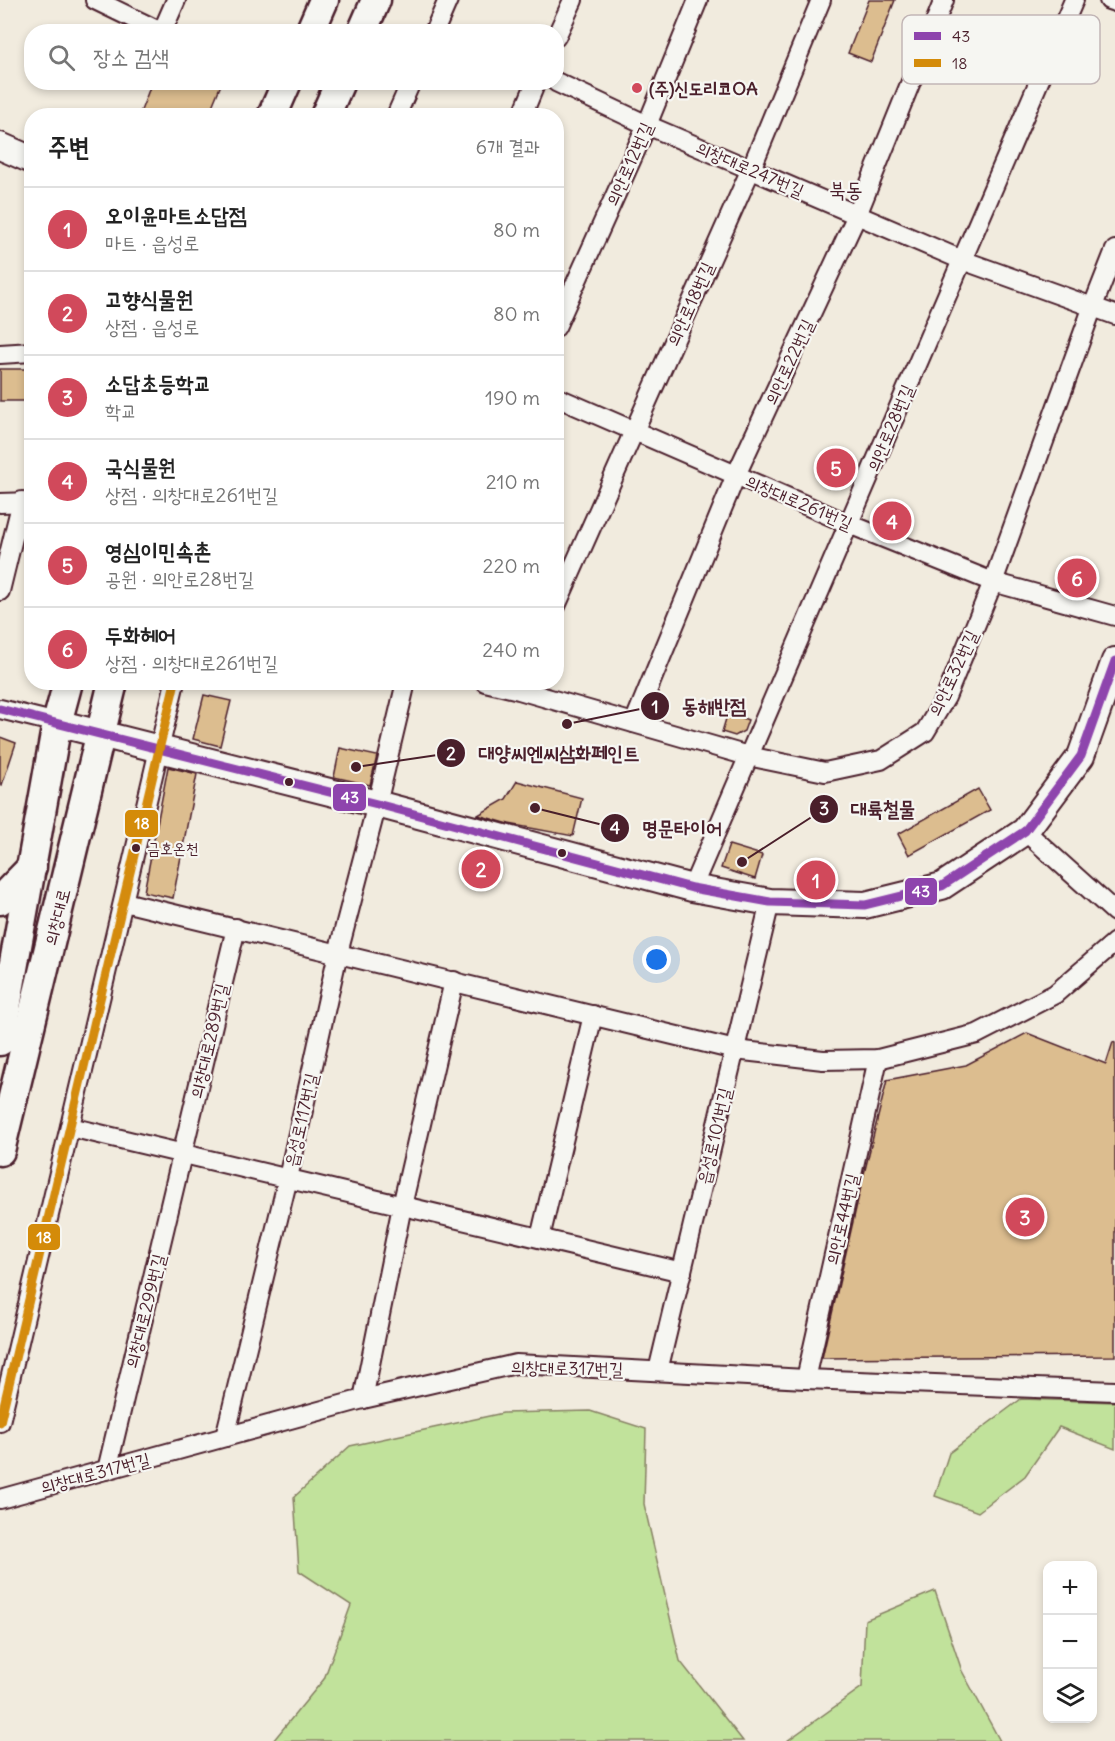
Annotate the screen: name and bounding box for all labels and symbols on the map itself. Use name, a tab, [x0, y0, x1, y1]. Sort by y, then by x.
legend	[902, 15, 1100, 84]
text: 43	[952, 26, 970, 46]
text: 18	[952, 53, 968, 73]
place label: (주)신도리코OA	[649, 77, 758, 100]
marker: (주)신도리코OA	[630, 81, 644, 95]
street label: 의안로12번길	[600, 118, 658, 210]
street label: 의창대로247번길	[692, 136, 808, 202]
district label: 북동	[829, 176, 863, 203]
street label: 의안로18번길	[661, 258, 719, 350]
street label: 의안로22번길	[759, 315, 819, 409]
street label: 의안로28번길	[861, 380, 919, 475]
pin: 5	[816, 446, 856, 490]
street label: 의창대로261번길	[742, 469, 857, 535]
pin: 4	[872, 498, 912, 544]
pin: 6	[1058, 556, 1096, 600]
street label: 의안로32번길	[923, 626, 983, 720]
callout: 동해반점	[640, 687, 758, 725]
text: 동해반점	[682, 693, 746, 718]
text: 1	[651, 695, 659, 718]
callout: 대양씨엔씨삼화페인트	[436, 734, 651, 772]
text: 대양씨엔씨삼화페인트	[479, 740, 639, 765]
text: 2	[446, 742, 456, 765]
unlabelled marker	[283, 776, 295, 788]
line badge: 43	[332, 783, 367, 812]
text: 43	[341, 787, 359, 807]
callout: 대륙철물	[809, 790, 928, 828]
text: 대륙철물	[851, 796, 915, 821]
text: 3	[819, 797, 829, 820]
line badge: 18	[124, 809, 159, 838]
callout: 명문타이어	[600, 809, 735, 847]
text: 18	[134, 813, 150, 833]
text: 명문타이어	[642, 815, 722, 840]
text: 4	[610, 816, 621, 839]
place label: 금호온천	[147, 838, 199, 858]
marker: 금호온천	[130, 842, 142, 854]
pin: 2	[462, 846, 500, 892]
unlabelled marker	[556, 847, 568, 859]
pin: 1	[796, 858, 836, 902]
line badge: 43	[904, 877, 938, 906]
text: 43	[912, 881, 930, 901]
street label: 의창대로	[39, 886, 75, 948]
your location	[642, 945, 671, 974]
street label: 의창대로289번길	[185, 981, 234, 1101]
street label: 읍성로117번길	[279, 1070, 323, 1169]
street label: 읍성로101번길	[692, 1085, 736, 1187]
street label: 의안로44번길	[820, 1170, 864, 1267]
pin: 3	[1006, 1194, 1044, 1240]
line badge: 18	[27, 1223, 61, 1251]
text: 18	[36, 1227, 52, 1247]
street label: 의창대로299번길	[120, 1251, 170, 1371]
street label: 의창대로317번길	[510, 1356, 624, 1380]
street label: 의창대로317번길	[37, 1447, 153, 1499]

